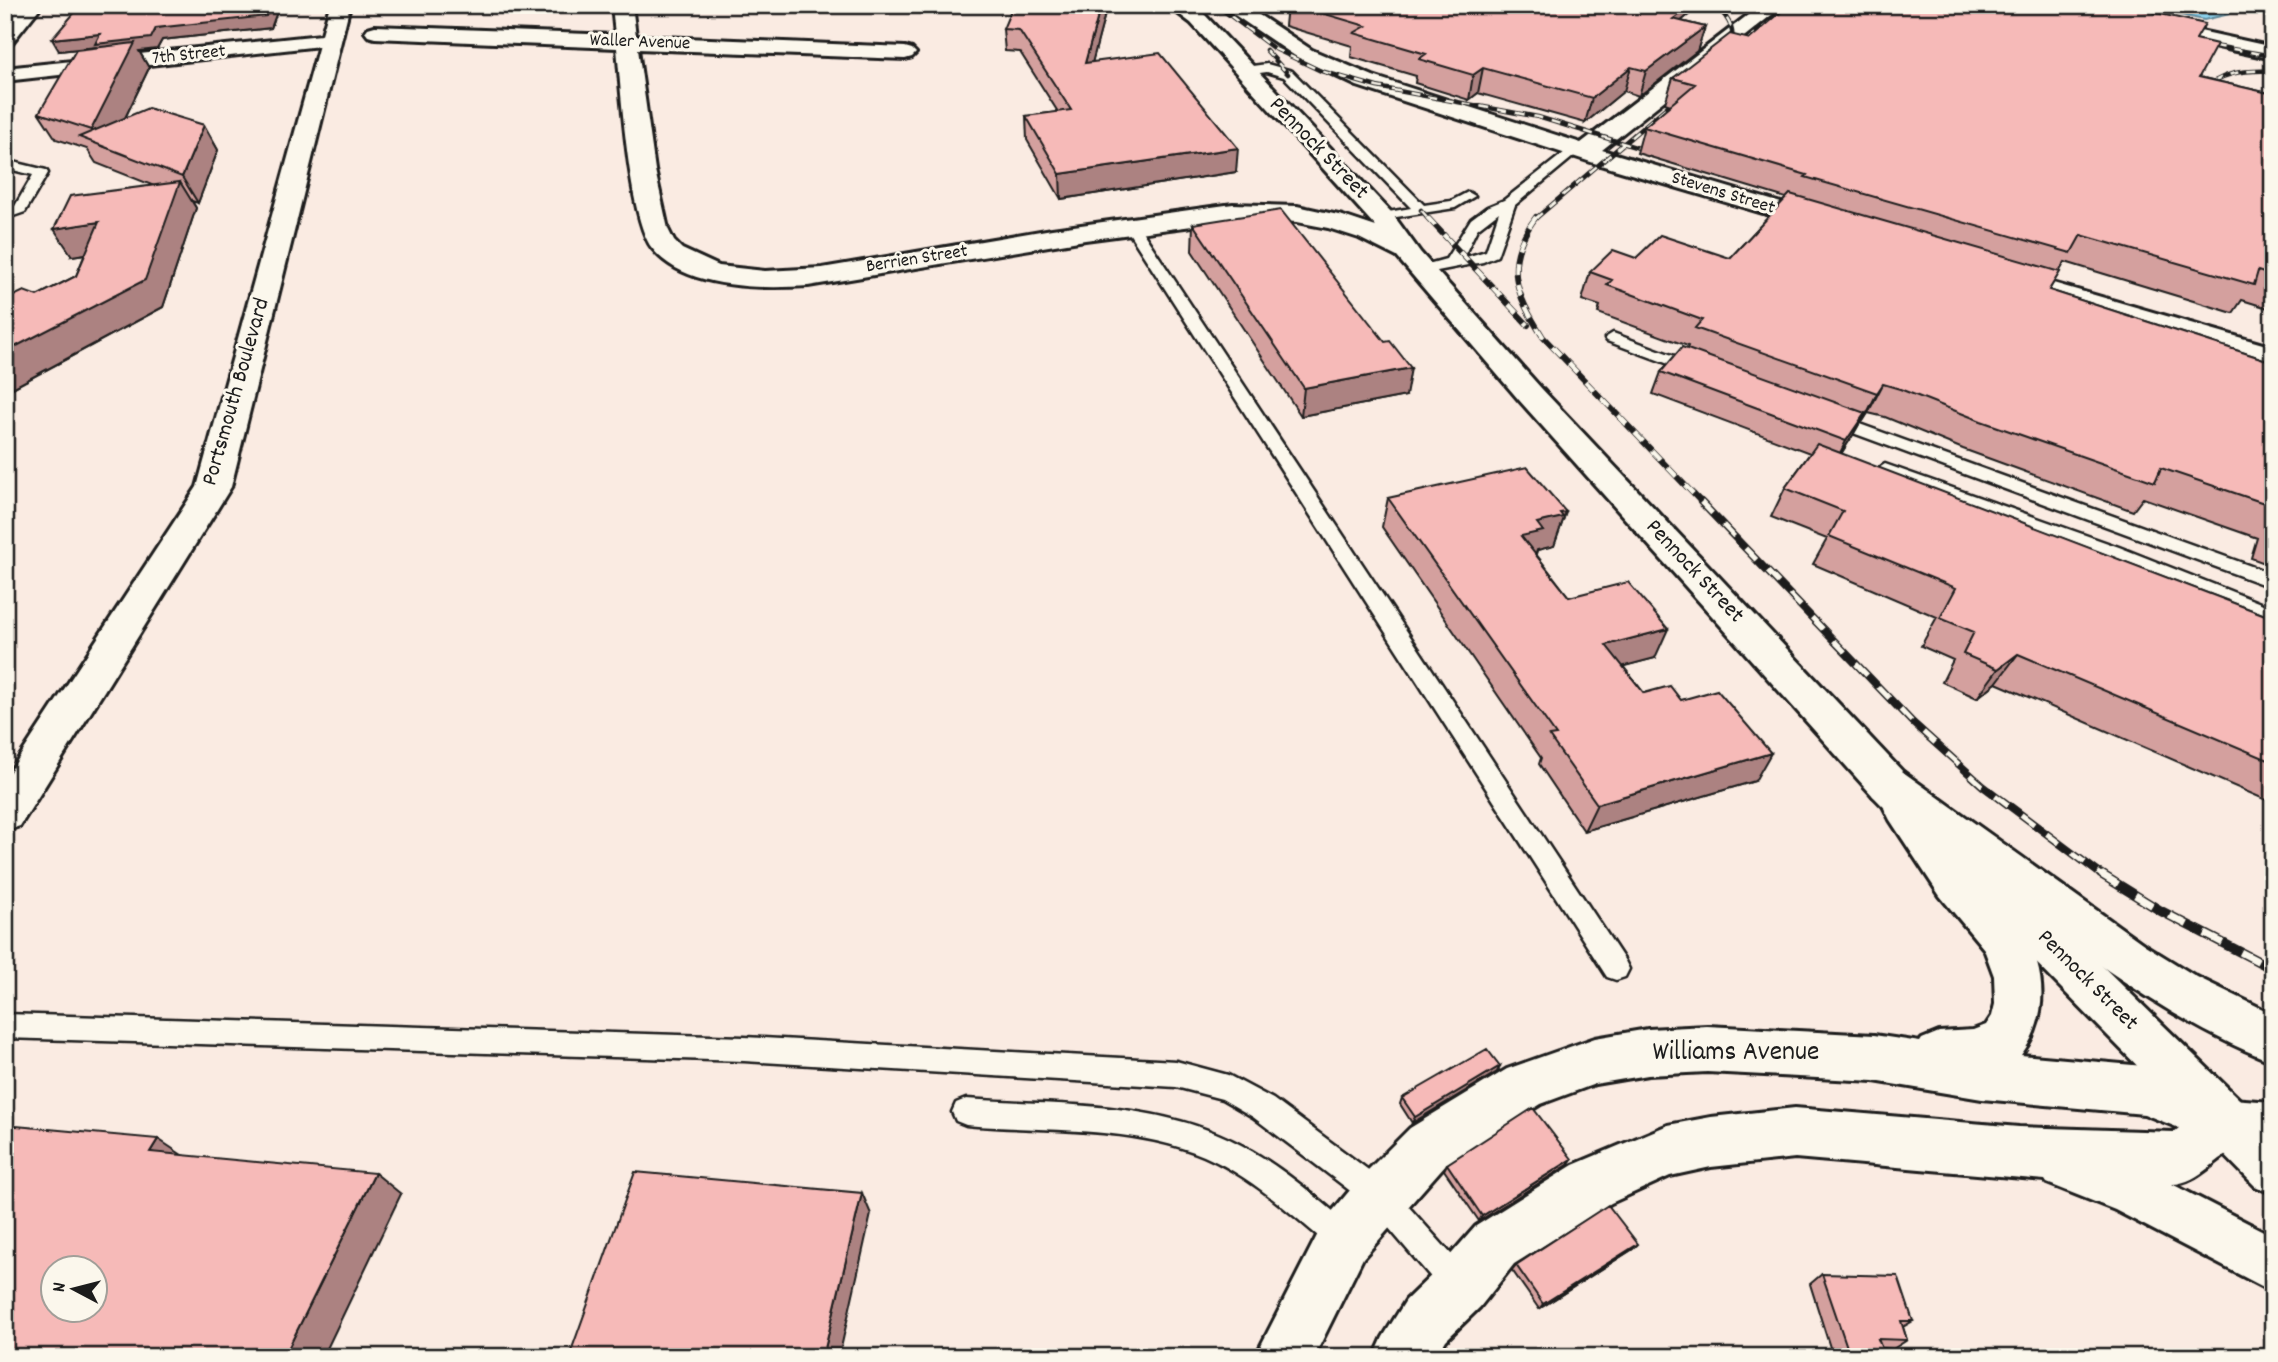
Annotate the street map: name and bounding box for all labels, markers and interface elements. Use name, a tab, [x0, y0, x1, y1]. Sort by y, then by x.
street label: Waller Avenue	[589, 28, 691, 58]
street label: 7th Street	[151, 39, 227, 73]
street label: Pennock Street	[1260, 90, 1376, 208]
street label: Stevens Street	[1668, 165, 1778, 223]
street label: Berrien Street	[864, 239, 970, 281]
street label: Portsmouth Boulevard	[194, 294, 280, 490]
street label: Pennock Street	[1637, 513, 1751, 631]
street label: Pennock Street	[2029, 923, 2145, 1039]
street label: Williams Avenue	[1653, 1034, 1819, 1074]
north arrow	[38, 1254, 108, 1324]
text: N	[47, 1281, 75, 1294]

